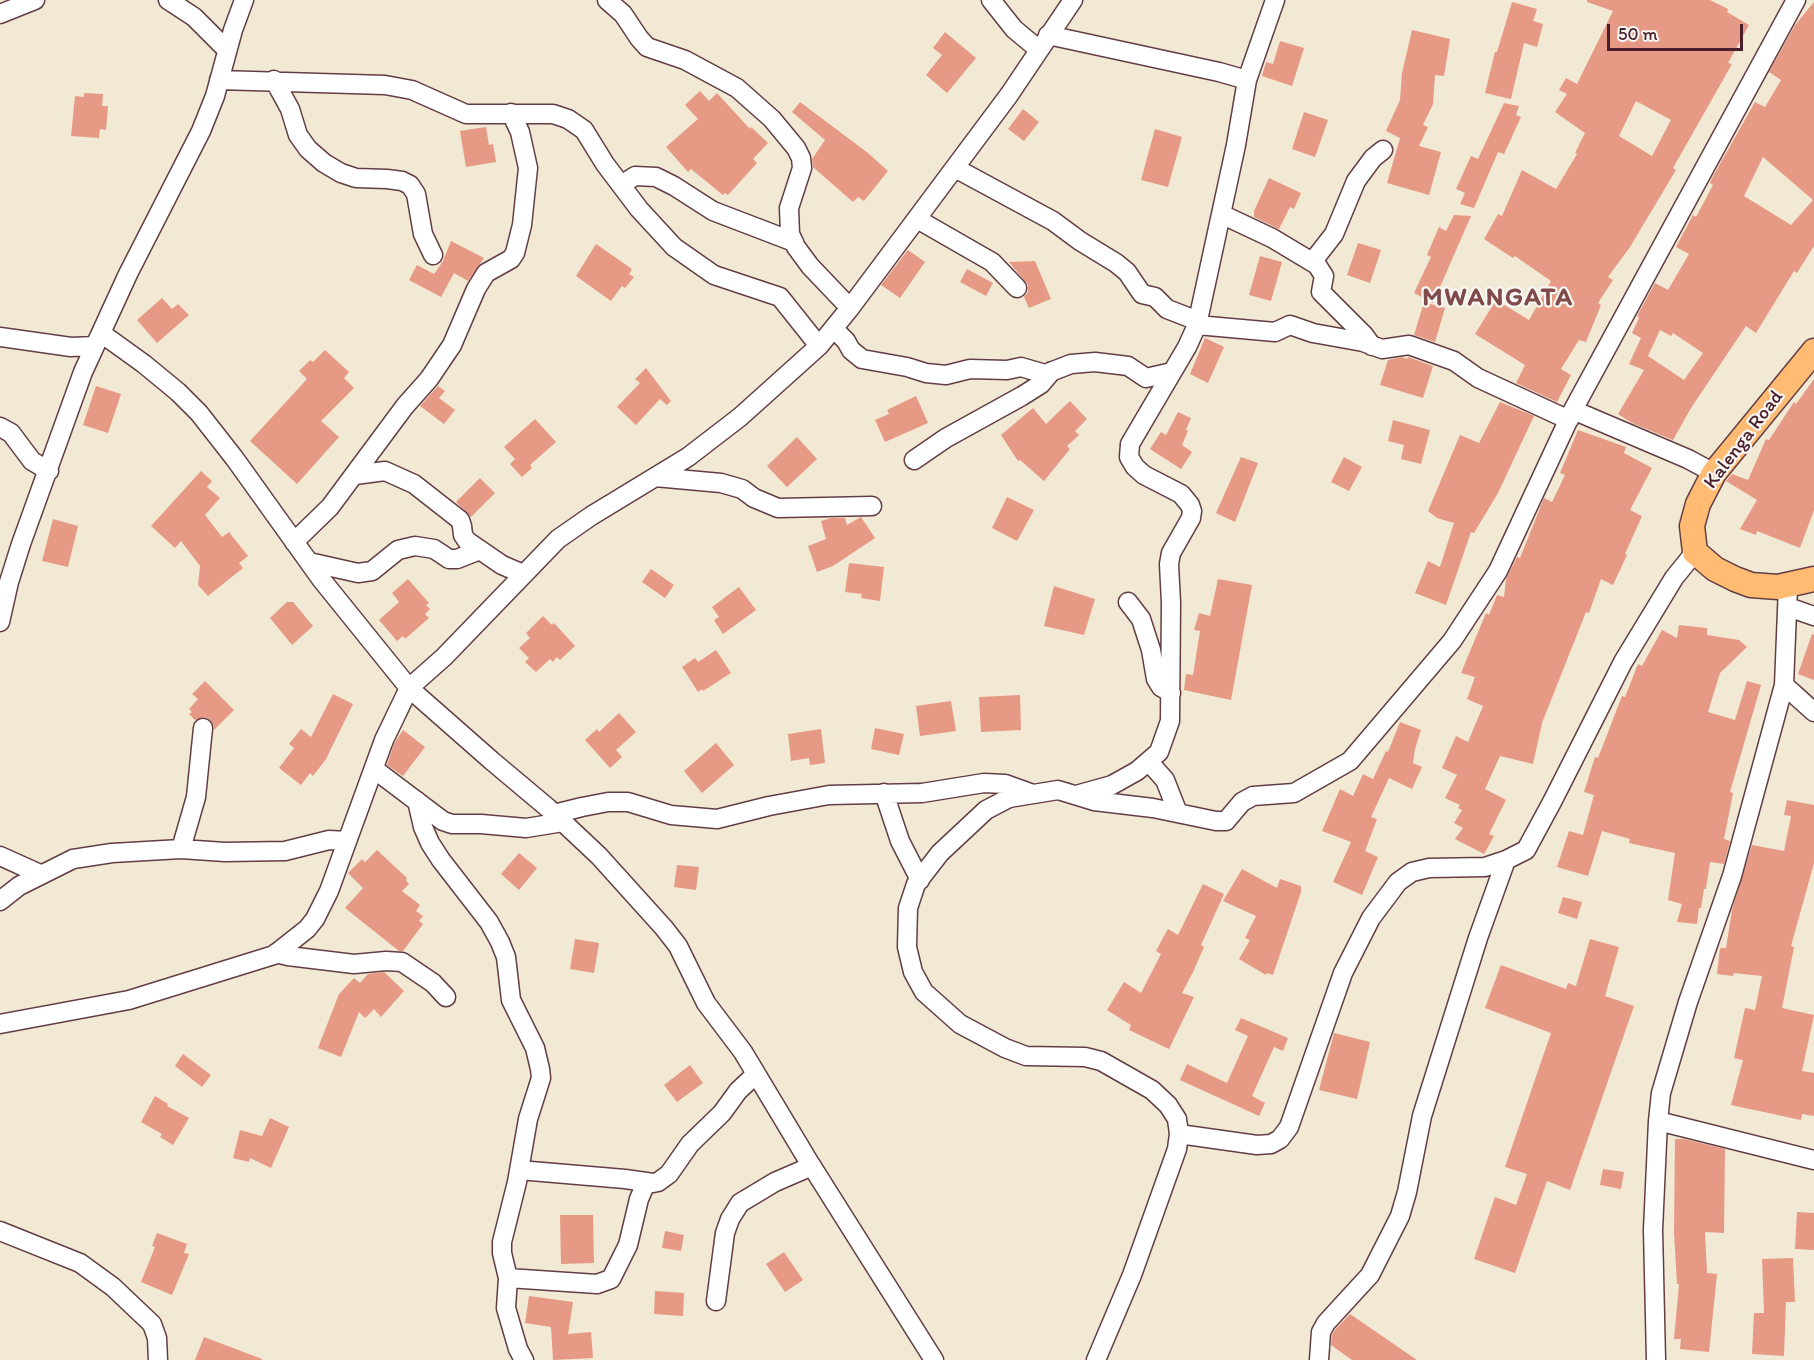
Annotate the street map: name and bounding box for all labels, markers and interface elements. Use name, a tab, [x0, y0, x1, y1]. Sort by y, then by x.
scale bar	[1610, 12, 1746, 50]
text: 50 m	[1618, 23, 1658, 45]
district label: MWANGATA	[1421, 282, 1575, 314]
street label: Kalenga Road	[1699, 386, 1789, 494]

